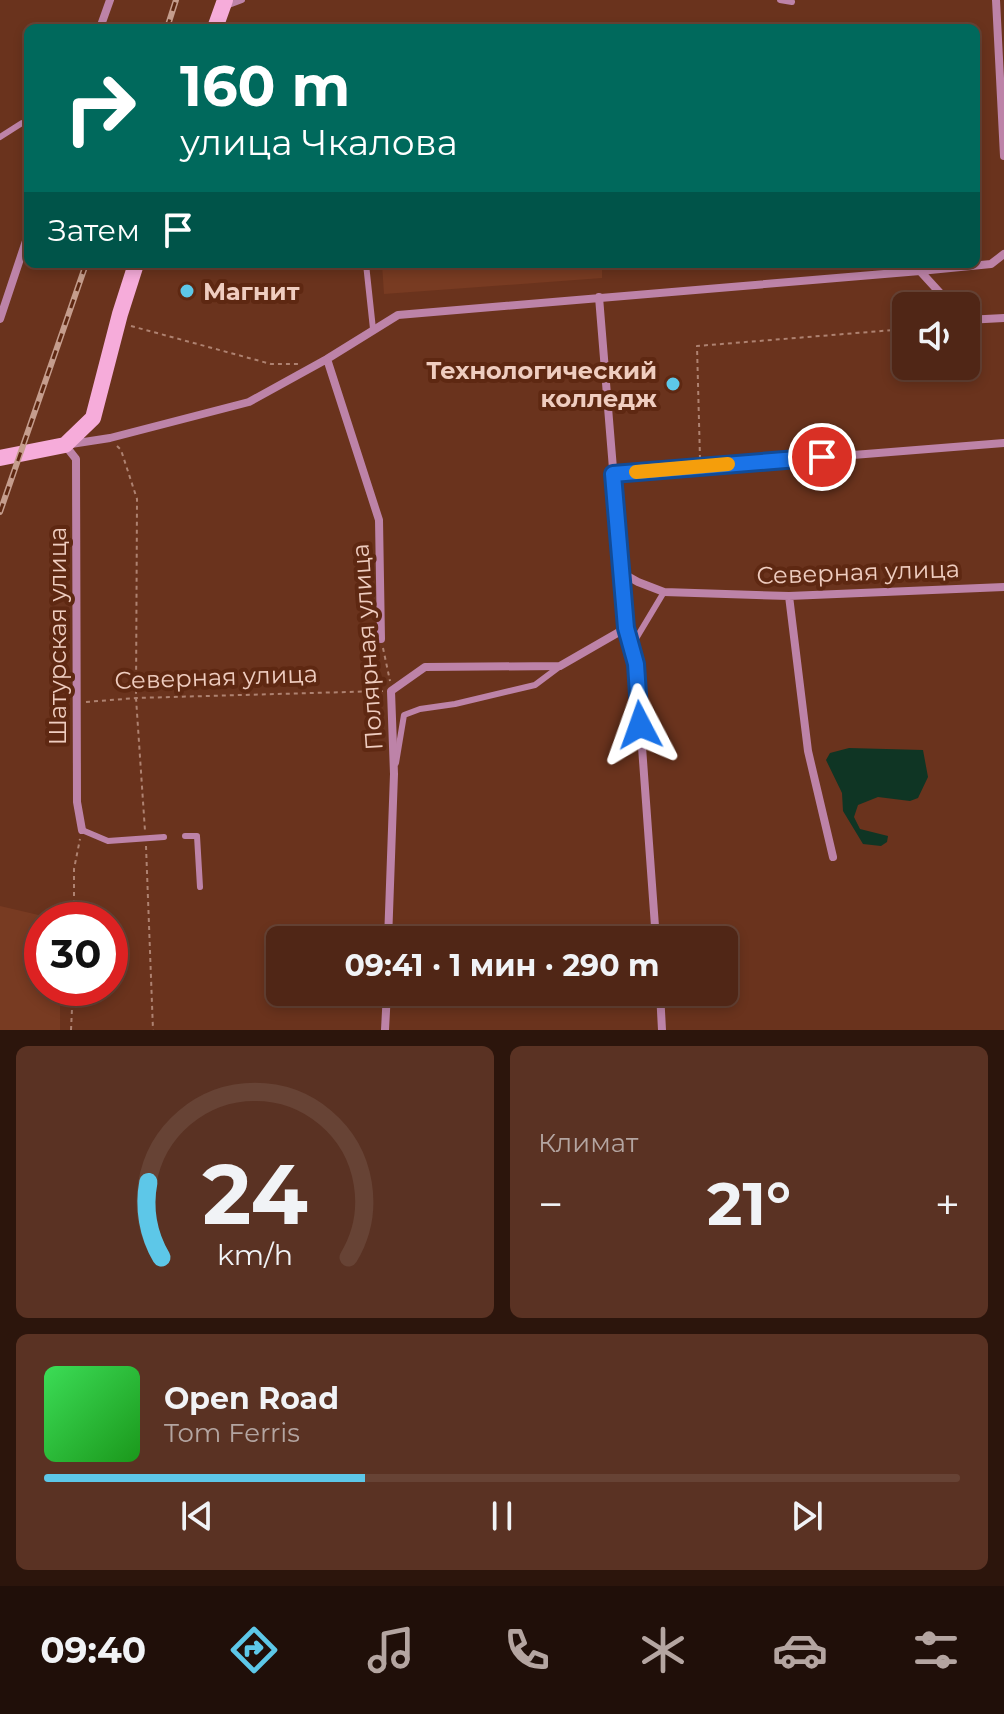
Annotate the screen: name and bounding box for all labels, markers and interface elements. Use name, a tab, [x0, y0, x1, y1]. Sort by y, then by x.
text: 160 m	[180, 52, 350, 120]
icon: right	[48, 56, 152, 160]
text: улица Чкалова	[180, 120, 458, 164]
icon: arrive	[156, 208, 200, 252]
text: Затем	[48, 212, 140, 249]
place label: Магнит	[203, 277, 300, 306]
marker: Магнит	[178, 282, 196, 300]
map controls	[892, 292, 980, 380]
button: sound	[892, 292, 980, 380]
place label: Технологический колледж	[426, 356, 657, 413]
marker: Технологический колледж	[664, 375, 682, 393]
pin	[788, 423, 856, 491]
icon: arrive	[800, 435, 844, 479]
street label: Шатурская улица	[43, 527, 72, 745]
street label: Полярная улица	[345, 543, 389, 751]
street label: Северная улица	[756, 554, 960, 590]
street label: Северная улица	[114, 659, 318, 695]
position arrow	[598, 683, 682, 767]
speed limit sign: 30	[24, 902, 128, 1006]
text: 09:41 · 1 мин · 290 m	[344, 947, 660, 984]
text: Климат	[538, 1127, 638, 1159]
text: 24	[202, 1143, 308, 1245]
text: 21°	[707, 1167, 791, 1240]
text: −	[538, 1177, 563, 1231]
text: +	[935, 1177, 960, 1231]
text: km/h	[217, 1237, 293, 1272]
text: Open Road	[164, 1380, 339, 1417]
text: Tom Ferris	[164, 1417, 300, 1449]
icon: previous	[175, 1494, 219, 1538]
icon: pause	[480, 1494, 524, 1538]
icon: next	[785, 1494, 829, 1538]
icon: directions	[226, 1622, 282, 1678]
icon: music	[363, 1622, 419, 1678]
icon: phone	[499, 1622, 555, 1678]
icon: climate	[635, 1622, 691, 1678]
icon: car	[772, 1622, 828, 1678]
icon: filters	[908, 1622, 964, 1678]
text: 09:40	[40, 1628, 146, 1672]

